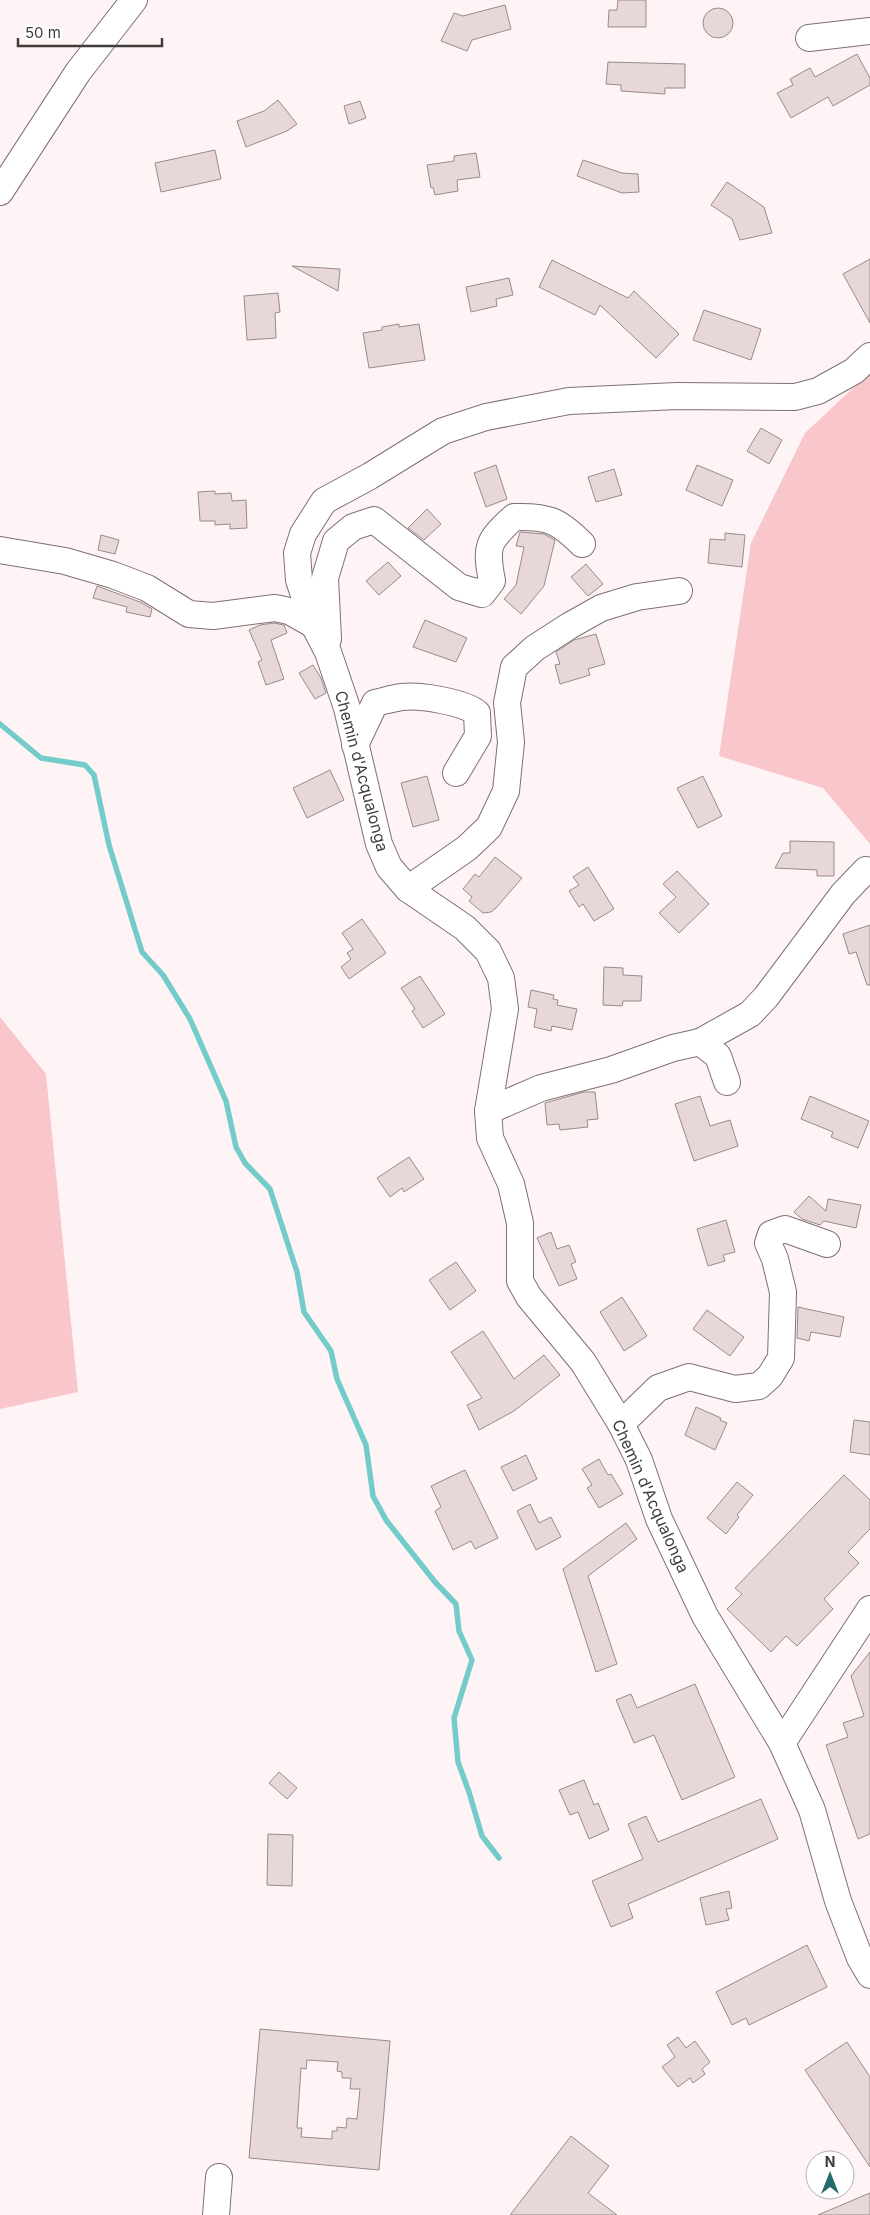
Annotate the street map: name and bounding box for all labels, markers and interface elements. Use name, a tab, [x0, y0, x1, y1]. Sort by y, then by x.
scale bar	[18, 15, 161, 47]
text: 50 m	[25, 23, 61, 42]
street label: Chemin d'Acqualonga	[331, 688, 393, 854]
street label: Chemin d'Acqualonga	[608, 1416, 694, 1576]
north arrow	[805, 2150, 855, 2200]
text: N	[825, 2153, 835, 2170]

